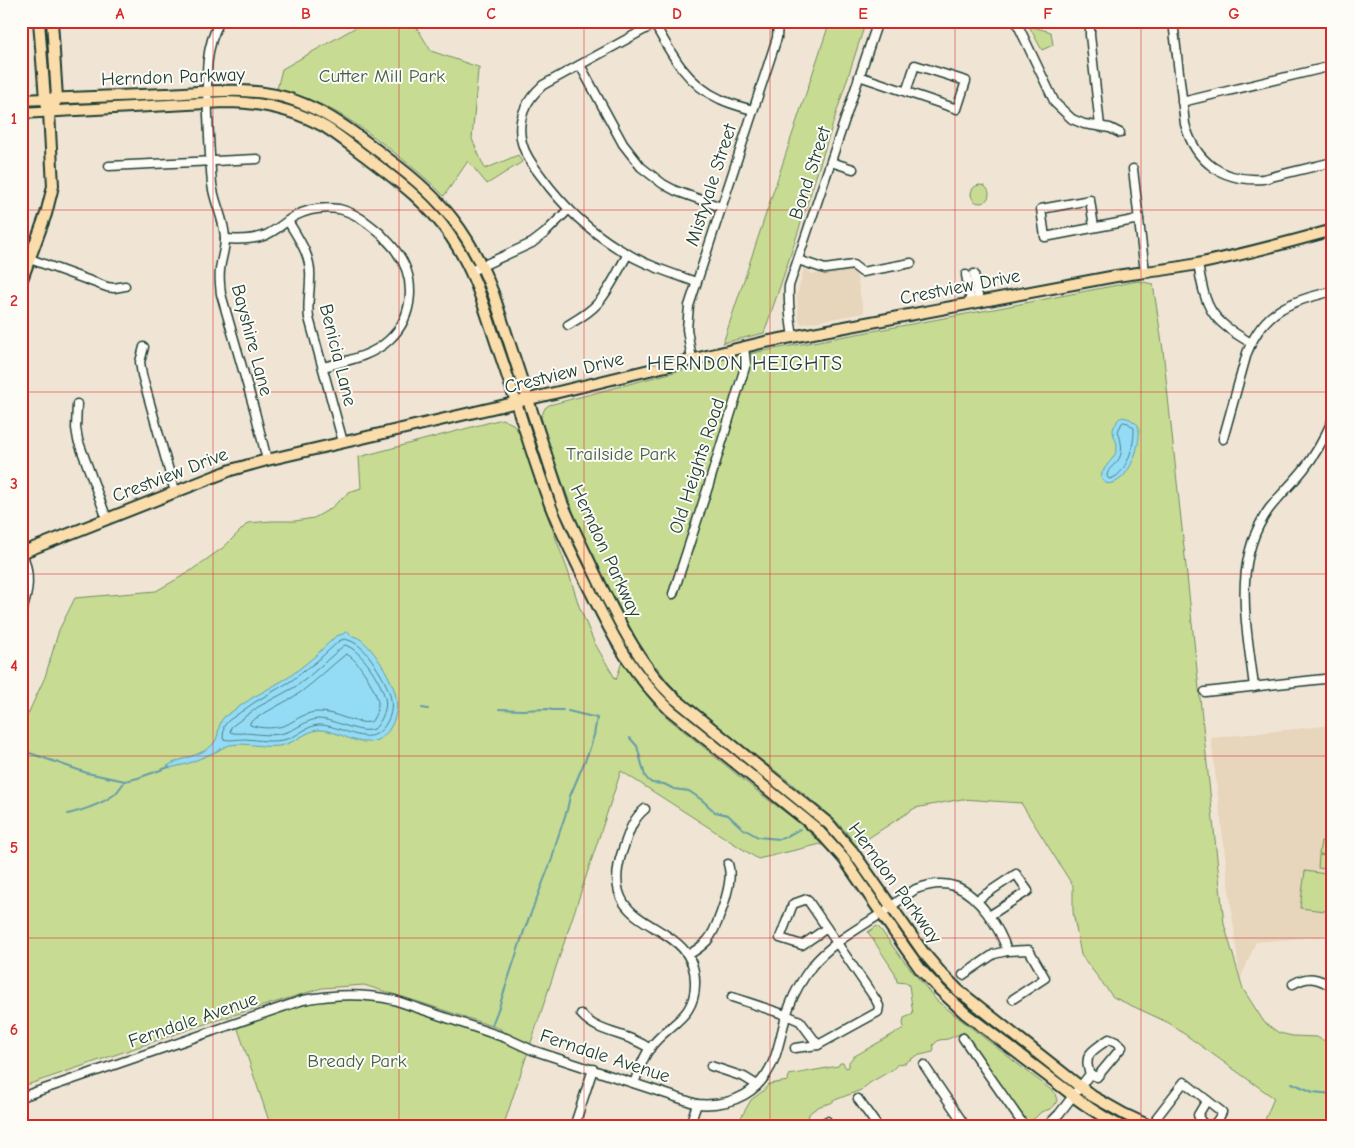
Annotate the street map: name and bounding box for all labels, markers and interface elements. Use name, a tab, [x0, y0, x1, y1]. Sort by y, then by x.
text: A	[116, 5, 125, 23]
text: B	[301, 5, 311, 23]
text: C	[486, 5, 496, 23]
text: D	[672, 5, 682, 23]
text: E	[858, 5, 868, 23]
text: F	[1043, 5, 1053, 23]
text: G	[1228, 5, 1240, 23]
street label: Herndon Parkway	[101, 63, 246, 91]
park label: Cutter Mill Park	[319, 65, 446, 87]
text: 1	[11, 110, 17, 128]
street label: Mistyvale Street	[681, 121, 741, 249]
street label: Bond Street	[785, 123, 836, 222]
street label: Crestview Drive	[898, 265, 1022, 309]
street label: Bayshire Lane	[227, 282, 277, 398]
text: 2	[10, 292, 18, 310]
street label: Benicia Lane	[315, 302, 361, 408]
street label: Crestview Drive	[502, 348, 626, 398]
district label: HERNDON HEIGHTS	[647, 352, 843, 375]
street label: Old Heights Road	[665, 395, 729, 537]
street label: Crestview Drive	[109, 443, 231, 507]
park label: Trailside Park	[566, 443, 677, 465]
text: 3	[10, 475, 18, 493]
street label: Herndon Parkway	[566, 481, 647, 621]
text: 4	[10, 657, 18, 675]
street label: Herndon Parkway	[844, 818, 947, 948]
text: 5	[10, 839, 18, 857]
street label: Ferndale Avenue	[125, 988, 261, 1052]
text: 6	[10, 1021, 18, 1039]
street label: Ferndale Avenue	[537, 1025, 673, 1087]
park label: Bready Park	[307, 1050, 408, 1072]

